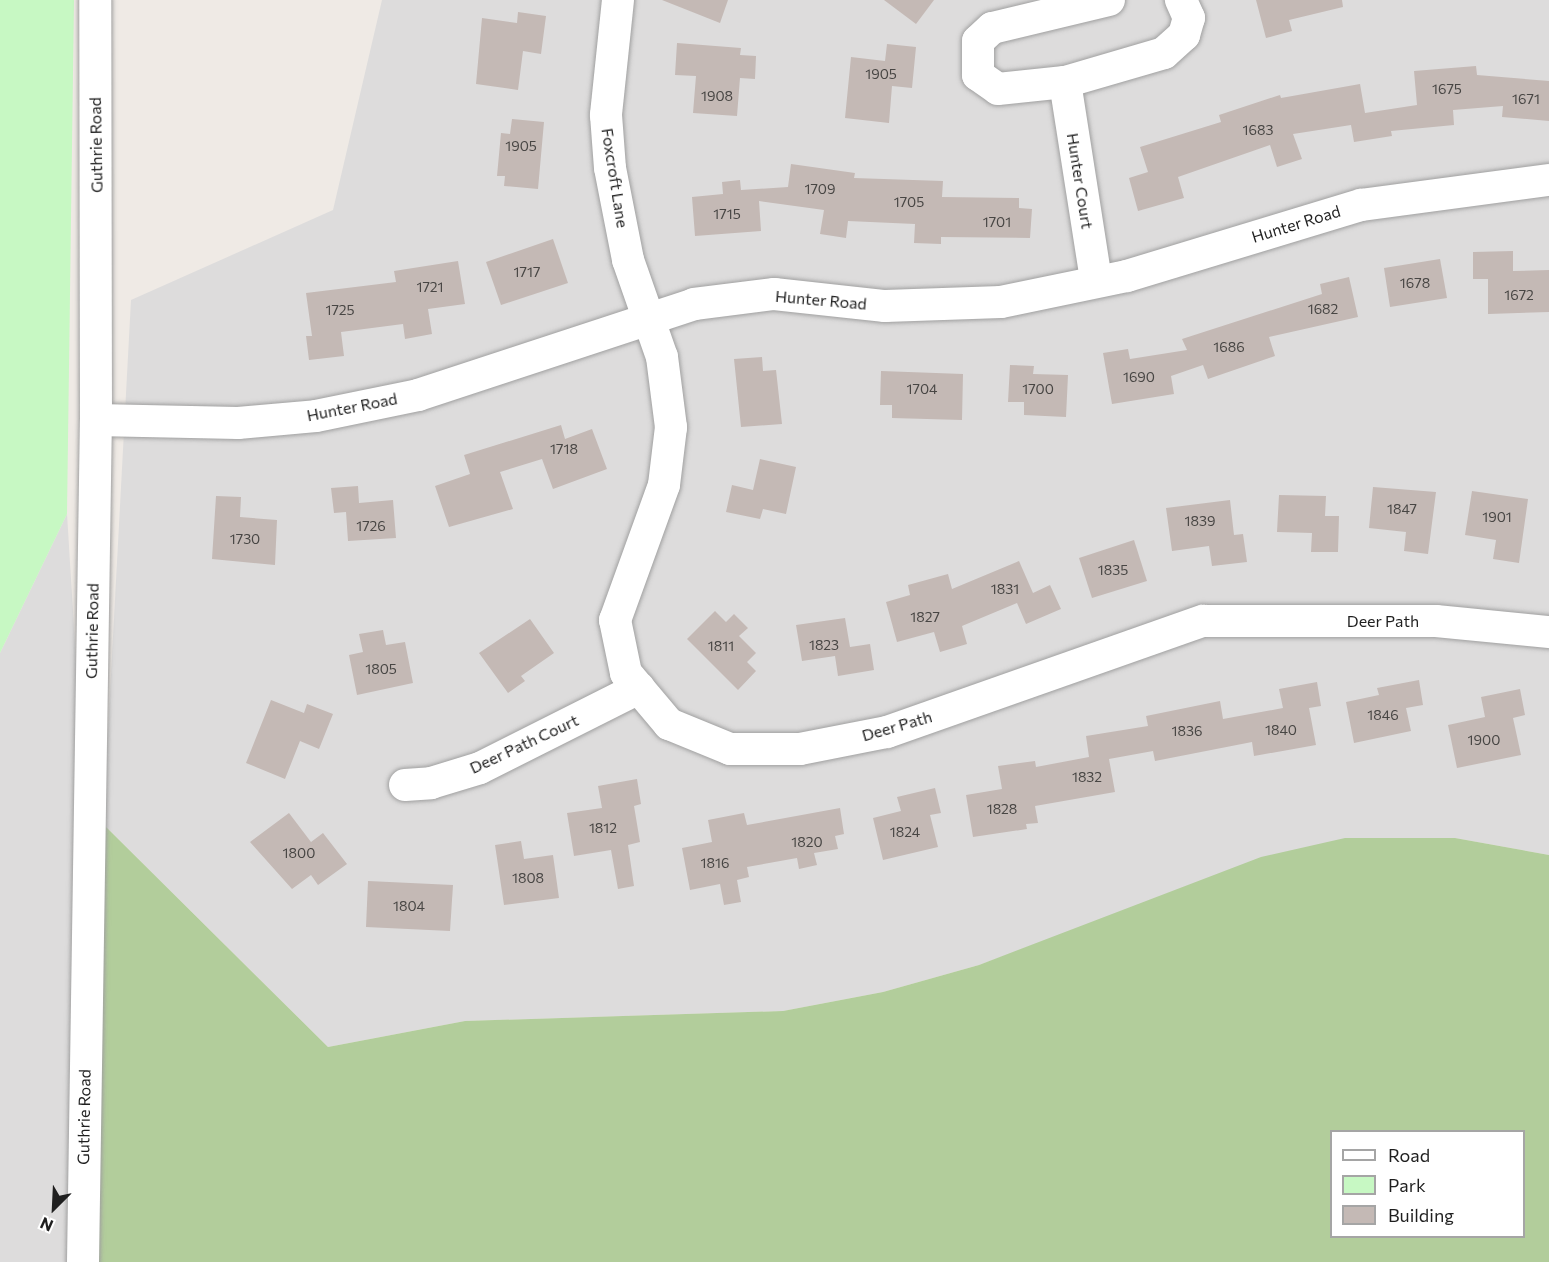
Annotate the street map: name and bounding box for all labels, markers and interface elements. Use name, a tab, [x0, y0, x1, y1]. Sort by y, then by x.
house number: 1905	[865, 66, 897, 82]
house number: 1675	[1432, 81, 1462, 97]
house number: 1908	[701, 88, 733, 104]
house number: 1671	[1512, 91, 1540, 107]
street label: Guthrie Road	[86, 97, 106, 193]
house number: 1683	[1243, 122, 1273, 138]
street label: Foxcroft Lane	[598, 127, 632, 229]
street label: Hunter Court	[1063, 132, 1097, 230]
house number: 1905	[505, 138, 537, 154]
house number: 1709	[805, 181, 835, 197]
house number: 1705	[894, 194, 924, 210]
street label: Hunter Road	[1249, 201, 1343, 247]
house number: 1715	[713, 206, 741, 222]
house number: 1701	[983, 214, 1011, 230]
house number: 1717	[514, 264, 540, 280]
house number: 1678	[1400, 275, 1430, 291]
house number: 1721	[416, 279, 444, 295]
street label: Hunter Road	[774, 286, 868, 314]
house number: 1672	[1504, 287, 1534, 303]
house number: 1682	[1308, 301, 1338, 317]
house number: 1725	[325, 302, 355, 318]
house number: 1686	[1213, 339, 1245, 355]
house number: 1690	[1123, 369, 1155, 385]
house number: 1704	[907, 381, 937, 397]
house number: 1700	[1022, 381, 1054, 397]
street label: Hunter Road	[305, 389, 399, 425]
house number: 1718	[550, 441, 578, 457]
house number: 1847	[1387, 501, 1417, 517]
house number: 1901	[1482, 509, 1512, 525]
house number: 1839	[1185, 513, 1215, 529]
house number: 1726	[356, 518, 386, 534]
house number: 1730	[230, 531, 260, 547]
house number: 1835	[1098, 562, 1128, 578]
house number: 1831	[991, 581, 1019, 597]
street label: Guthrie Road	[82, 583, 102, 679]
house number: 1827	[910, 609, 940, 625]
street label: Deer Path	[1347, 611, 1419, 631]
house number: 1823	[809, 637, 839, 653]
house number: 1811	[708, 638, 734, 654]
house number: 1805	[365, 661, 397, 677]
street label: Deer Path	[860, 707, 934, 745]
house number: 1846	[1367, 707, 1399, 723]
street label: Deer Path Court	[467, 710, 581, 778]
house number: 1840	[1265, 722, 1297, 738]
house number: 1836	[1172, 723, 1202, 739]
house number: 1900	[1468, 732, 1500, 748]
house number: 1832	[1072, 769, 1102, 785]
house number: 1828	[987, 801, 1017, 817]
house number: 1812	[589, 820, 617, 836]
house number: 1824	[890, 824, 920, 840]
house number: 1820	[791, 834, 823, 850]
house number: 1800	[283, 845, 315, 861]
house number: 1816	[701, 855, 729, 871]
house number: 1808	[512, 870, 544, 886]
house number: 1804	[393, 898, 425, 914]
street label: Guthrie Road	[74, 1069, 94, 1165]
legend	[1330, 1130, 1525, 1238]
text: Road	[1388, 1144, 1430, 1166]
text: Park	[1388, 1174, 1426, 1196]
north arrow	[24, 1178, 84, 1238]
text: Building	[1388, 1204, 1454, 1226]
text: N	[37, 1214, 56, 1236]

